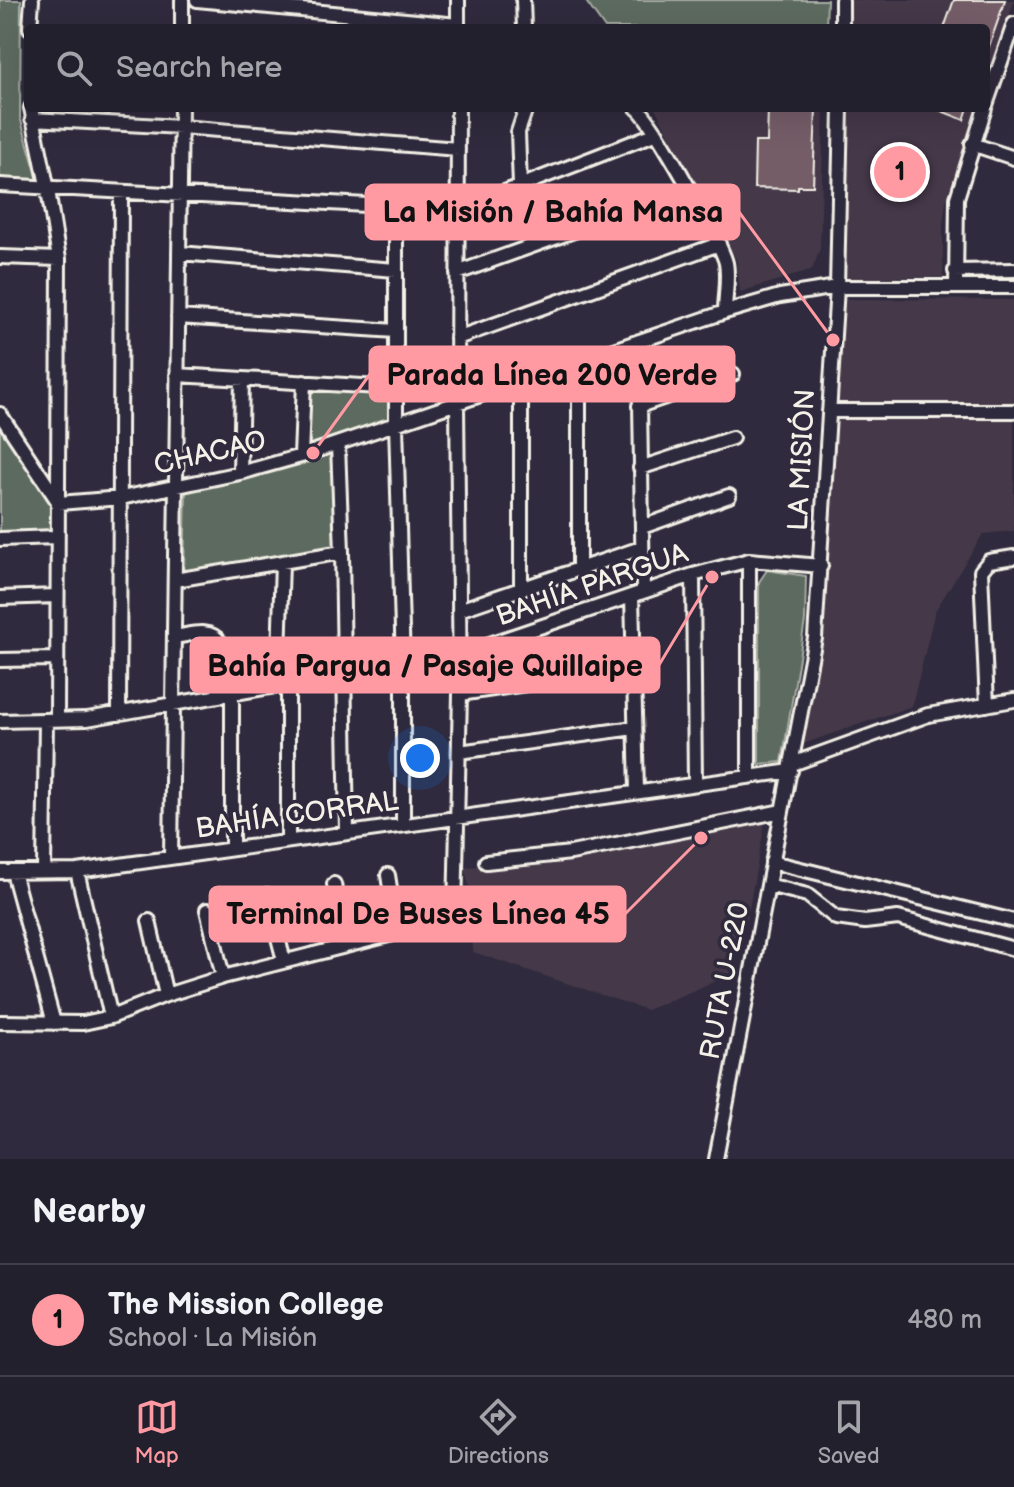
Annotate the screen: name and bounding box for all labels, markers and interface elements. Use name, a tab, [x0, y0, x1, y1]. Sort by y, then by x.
search box	[24, 24, 990, 112]
icon: search	[52, 46, 96, 90]
text: Search here	[116, 50, 282, 86]
pin: 1	[874, 142, 926, 202]
callout: La Misión / Bahía Mansa	[366, 185, 739, 239]
text: La Misión / Bahía Mansa	[382, 195, 724, 231]
callout: Parada Línea 200 Verde	[370, 347, 734, 401]
text: Parada Línea 200 Verde	[387, 358, 717, 394]
street label: LA MISIÓN	[781, 388, 822, 532]
street label: CHACAO	[151, 424, 269, 482]
street label: BAHÍA PARGUA	[491, 535, 693, 633]
callout: Bahía Pargua / Pasaje Quillaipe	[191, 638, 659, 692]
text: Bahía Pargua / Pasaje Quillaipe	[207, 649, 643, 685]
your location	[400, 738, 440, 778]
street label: BAHÍA CORRAL	[193, 783, 400, 846]
callout: Terminal De Buses Línea 45	[210, 887, 625, 941]
text: Terminal De Buses Línea 45	[226, 897, 610, 933]
street label: RUTA U-220	[694, 900, 756, 1062]
text: Nearby	[32, 1191, 146, 1232]
text: The Mission College	[108, 1287, 384, 1323]
text: 1	[53, 1305, 63, 1336]
text: 480 m	[907, 1305, 982, 1336]
text: School · La Misión	[108, 1323, 317, 1354]
tab: Map	[134, 1395, 179, 1470]
tab: Directions	[448, 1395, 549, 1470]
tab: Saved	[818, 1395, 880, 1470]

